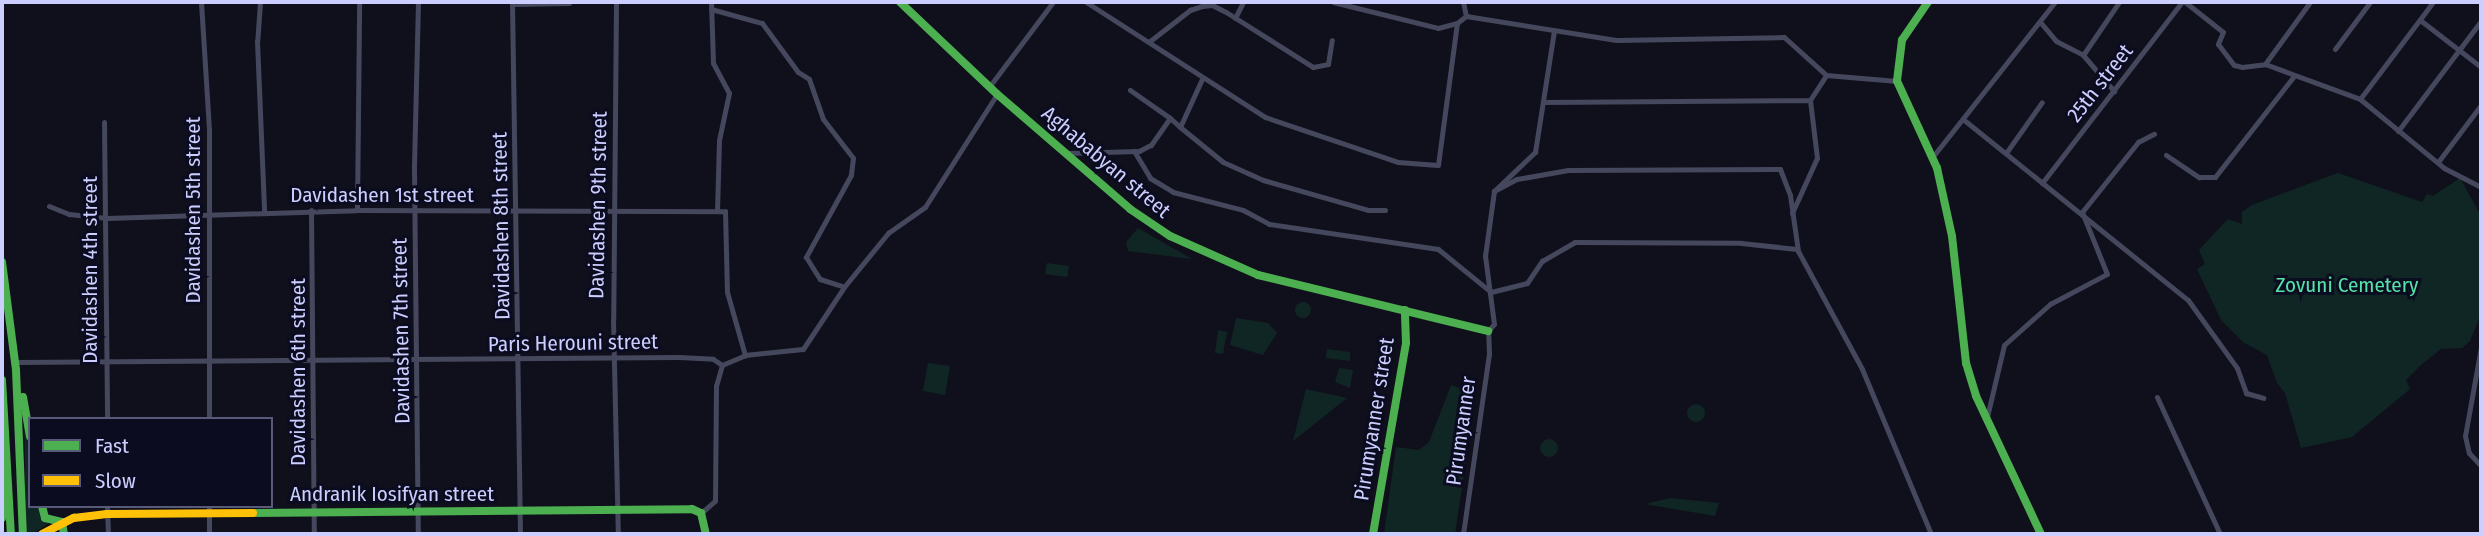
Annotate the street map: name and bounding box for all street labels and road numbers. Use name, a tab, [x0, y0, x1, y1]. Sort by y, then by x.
street label: 25th street	[2062, 39, 2138, 127]
street label: Aghababyan street	[1037, 101, 1175, 223]
street label: Davidashen 9th street	[584, 111, 612, 299]
street label: Davidashen 5th street	[180, 117, 206, 303]
street label: Davidashen 8th street	[487, 132, 515, 320]
street label: Davidashen 4th street	[77, 176, 103, 364]
street label: Davidashen 1st street	[290, 182, 474, 208]
street label: Davidashen 7th street	[387, 238, 415, 424]
street label: Davidashen 6th street	[285, 278, 311, 466]
street label: Paris Herouni street	[488, 329, 658, 357]
street label: Pirumyanner street	[1349, 336, 1399, 502]
street label: Pirumyanner	[1441, 375, 1481, 487]
street label: Andranik Iosifyan street	[290, 481, 494, 507]

